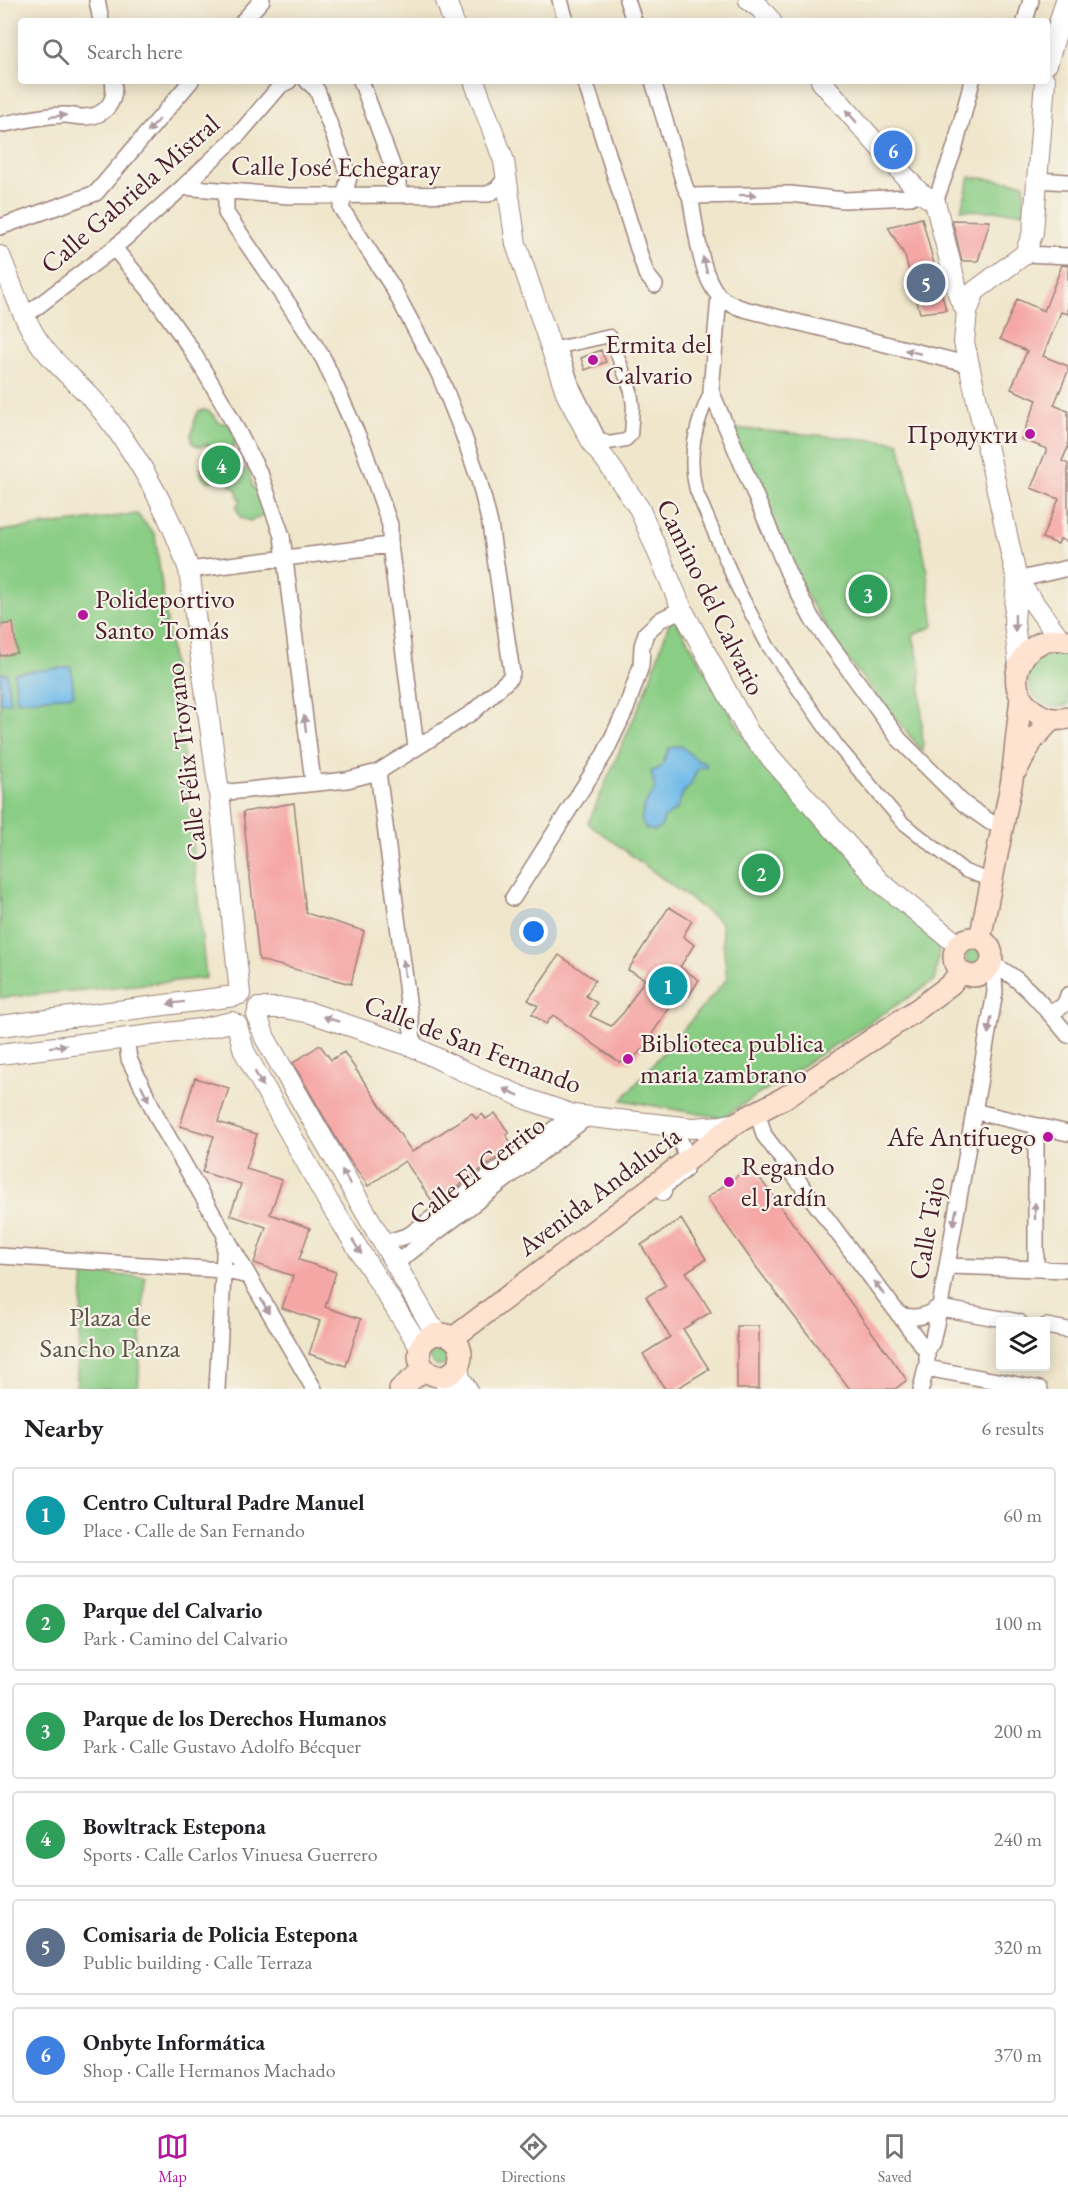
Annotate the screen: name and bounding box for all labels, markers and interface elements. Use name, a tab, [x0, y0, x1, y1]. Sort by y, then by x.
search box	[18, 18, 1050, 84]
icon: search	[39, 35, 72, 68]
text: Search here	[87, 37, 182, 66]
street label: Calle Gabriela Mistral	[33, 106, 227, 281]
one-way arrow	[845, 109, 858, 124]
one-way arrow	[48, 111, 67, 121]
one-way arrow	[147, 118, 160, 133]
pin: 6	[874, 128, 912, 172]
street label: Calle José Echegaray	[231, 147, 441, 186]
one-way arrow	[739, 190, 758, 200]
one-way arrow	[700, 256, 709, 274]
pin: 5	[906, 260, 946, 306]
place label: Ermita del Calvario	[605, 326, 712, 392]
one-way arrow	[904, 346, 922, 356]
marker: Ermita del Calvario	[586, 353, 600, 367]
place label: Продукти	[907, 416, 1018, 451]
marker: Продукти	[1023, 427, 1037, 441]
pin: 4	[202, 442, 240, 488]
street label: Camino del Calvario	[649, 493, 774, 701]
pin: 3	[848, 572, 888, 616]
place label: Polideportivo Santo Tomás	[95, 581, 235, 647]
marker: Polideportivo Santo Tomás	[76, 608, 90, 622]
one-way arrow	[1010, 613, 1020, 632]
street label: Calle Félix Troyano	[156, 661, 215, 863]
one-way arrow	[301, 715, 310, 734]
pin: 2	[742, 850, 780, 896]
your location	[519, 917, 548, 946]
one-way arrow	[400, 958, 409, 977]
pin: 1	[648, 964, 688, 1008]
street label: Calle de San Fernando	[359, 986, 587, 1101]
one-way arrow	[167, 998, 186, 1008]
one-way arrow	[322, 1014, 340, 1024]
one-way arrow	[985, 1015, 994, 1034]
place label: Biblioteca publica maria zambrano	[640, 1025, 824, 1091]
one-way arrow	[49, 1042, 68, 1051]
marker: Biblioteca publica maria zambrano	[621, 1052, 635, 1066]
one-way arrow	[254, 1070, 264, 1087]
one-way arrow	[140, 1084, 149, 1101]
one-way arrow	[502, 1087, 520, 1097]
street label: Calle El Cerrito	[401, 1107, 552, 1232]
street label: Avenida Andalucía	[509, 1118, 688, 1264]
place label: Afe Antifuego	[886, 1119, 1036, 1154]
marker: Afe Antifuego	[1041, 1130, 1055, 1144]
place label: Regando el Jardín	[741, 1148, 835, 1214]
one-way arrow	[341, 1169, 351, 1186]
street label: Calle Tajo	[900, 1174, 953, 1282]
marker: Regando el Jardín	[722, 1175, 736, 1189]
one-way arrow	[1030, 1201, 1040, 1220]
one-way arrow	[950, 1207, 959, 1226]
one-way arrow	[351, 1239, 362, 1255]
one-way arrow	[873, 1281, 885, 1296]
one-way arrow	[260, 1298, 271, 1314]
park label: Plaza de Sancho Panza	[40, 1299, 181, 1365]
map controls	[996, 1317, 1050, 1371]
button: layers	[996, 1317, 1050, 1371]
text: Nearby	[24, 1411, 104, 1445]
text: 6 results	[981, 1415, 1044, 1441]
text: Centro Cultural Padre Manuel	[83, 1488, 364, 1517]
text: 1	[40, 1502, 51, 1528]
text: 60 m	[1003, 1502, 1042, 1528]
text: Place · Calle de San Fernando	[83, 1517, 305, 1543]
text: Parque del Calvario	[83, 1596, 262, 1625]
text: 2	[40, 1610, 51, 1636]
text: 100 m	[994, 1610, 1042, 1636]
text: Park · Camino del Calvario	[83, 1625, 288, 1651]
text: Parque de los Derechos Humanos	[83, 1704, 386, 1733]
text: 3	[40, 1718, 51, 1744]
text: 200 m	[994, 1718, 1042, 1744]
text: Park · Calle Gustavo Adolfo Bécquer	[83, 1733, 361, 1759]
text: Bowltrack Estepona	[83, 1812, 266, 1841]
text: 4	[40, 1826, 51, 1852]
text: 240 m	[994, 1826, 1042, 1852]
text: Sports · Calle Carlos Vinuesa Guerrero	[83, 1841, 378, 1867]
text: Comisaria de Policia Estepona	[83, 1920, 358, 1949]
text: 5	[40, 1934, 51, 1960]
text: 320 m	[994, 1934, 1042, 1960]
text: Public building · Calle Terraza	[83, 1949, 312, 1975]
text: Onbyte Informática	[83, 2028, 265, 2057]
text: 6	[40, 2042, 51, 2068]
text: 370 m	[994, 2042, 1042, 2068]
text: Shop · Calle Hermanos Machado	[83, 2057, 336, 2083]
tab: Map	[156, 2130, 189, 2187]
tab: Directions	[501, 2130, 566, 2187]
tab: Saved	[878, 2130, 912, 2187]

